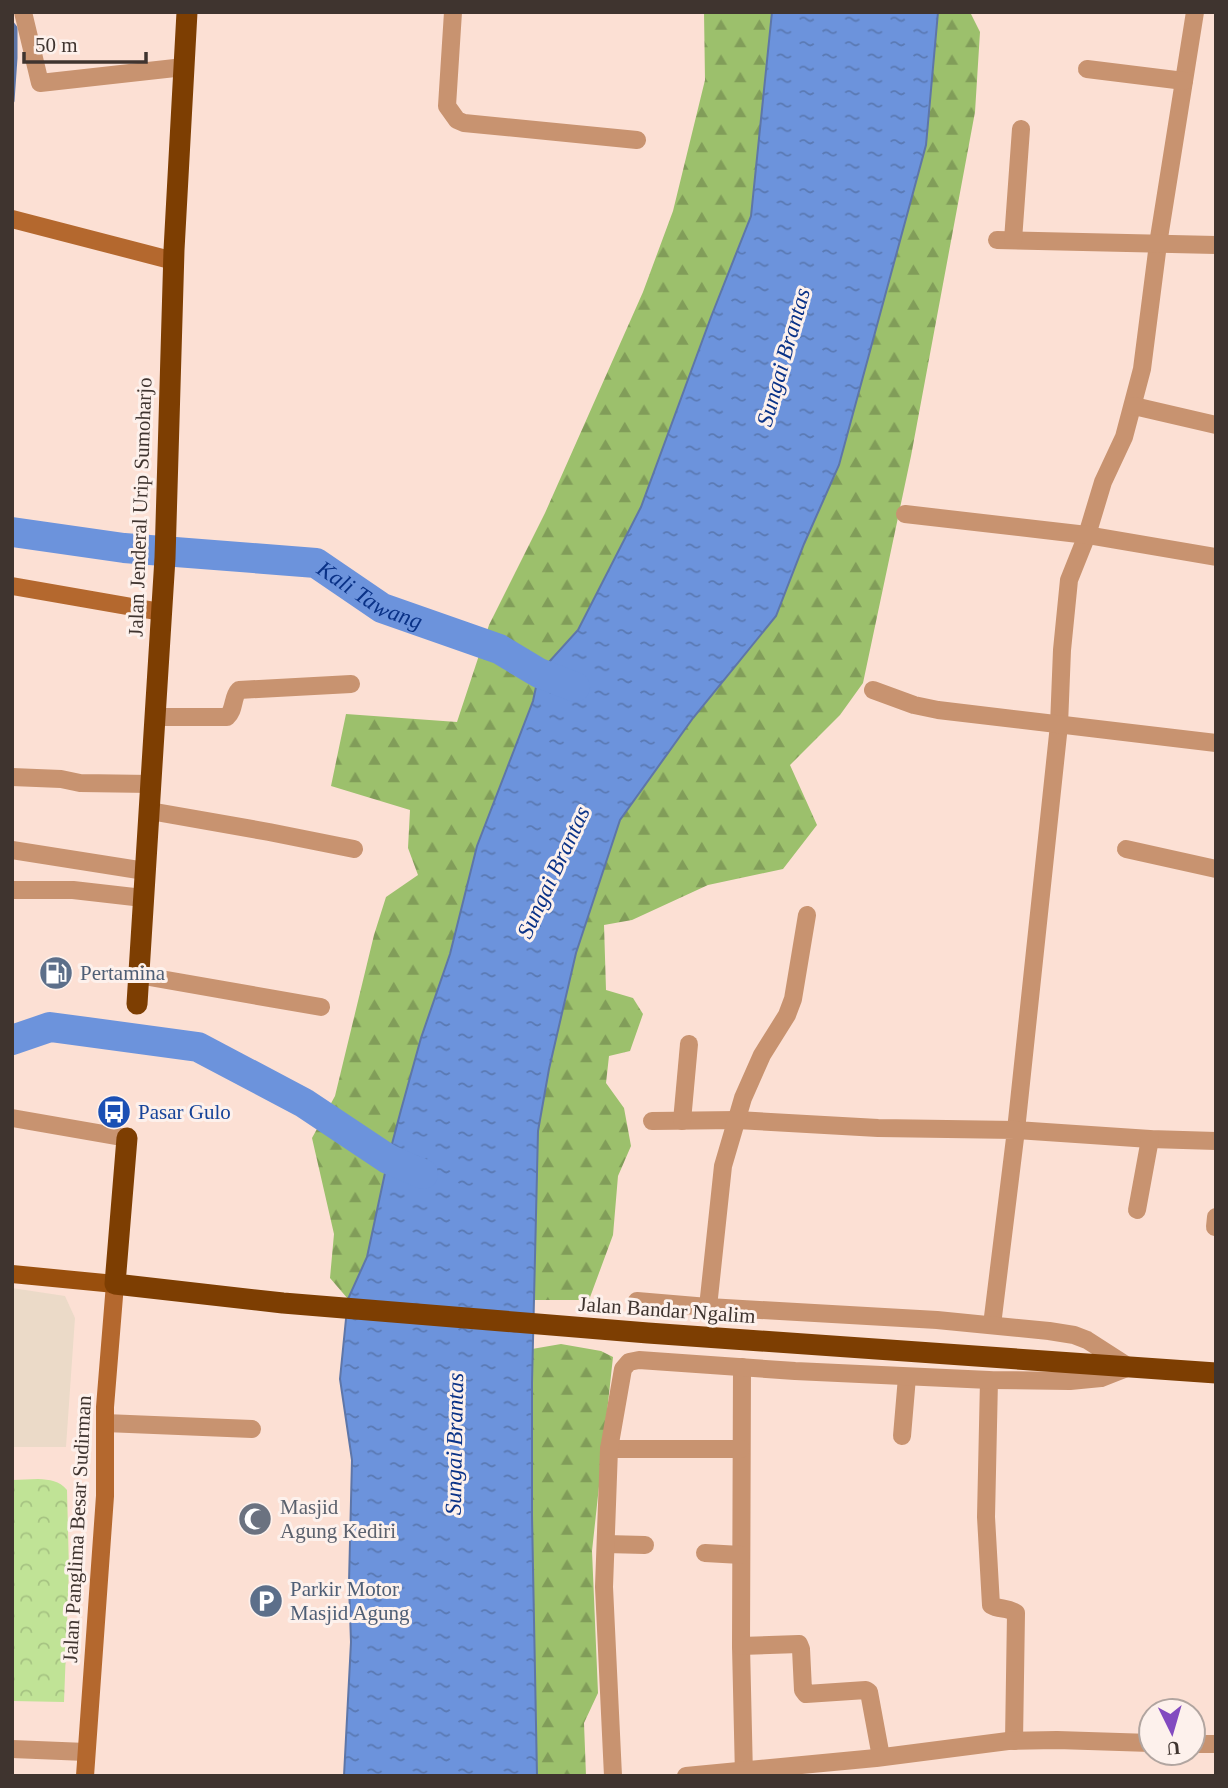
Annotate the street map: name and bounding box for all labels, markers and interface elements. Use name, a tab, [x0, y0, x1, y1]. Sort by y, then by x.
scale bar	[24, 21, 147, 65]
text: 50 m	[35, 33, 78, 57]
water label: Sungai Brantas	[752, 285, 815, 429]
street label: Jalan Jenderal Urip Sumoharjo	[123, 377, 157, 637]
water label: Kali Tawang	[312, 555, 426, 634]
water label: Sungai Brantas	[512, 802, 595, 942]
fuel station icon: Pertamina	[37, 954, 75, 992]
place label: Pertamina	[80, 961, 166, 985]
bus stop icon: Pasar Gulo	[95, 1093, 133, 1131]
place label: Pasar Gulo	[138, 1100, 231, 1124]
street label: Jalan Bandar Ngalim	[578, 1292, 756, 1328]
water label: Sungai Brantas	[441, 1373, 468, 1515]
street label: Jalan Panglima Besar Sudirman	[58, 1394, 96, 1663]
place label: Masjid Agung Kediri	[280, 1495, 396, 1543]
mosque icon: Masjid Agung Kediri	[236, 1500, 274, 1538]
place label: Parkir Motor Masjid Agung	[290, 1577, 410, 1625]
parking icon: Parkir Motor Masjid Agung	[247, 1582, 285, 1620]
north arrow	[1137, 1697, 1207, 1767]
text: U	[1165, 1737, 1181, 1760]

